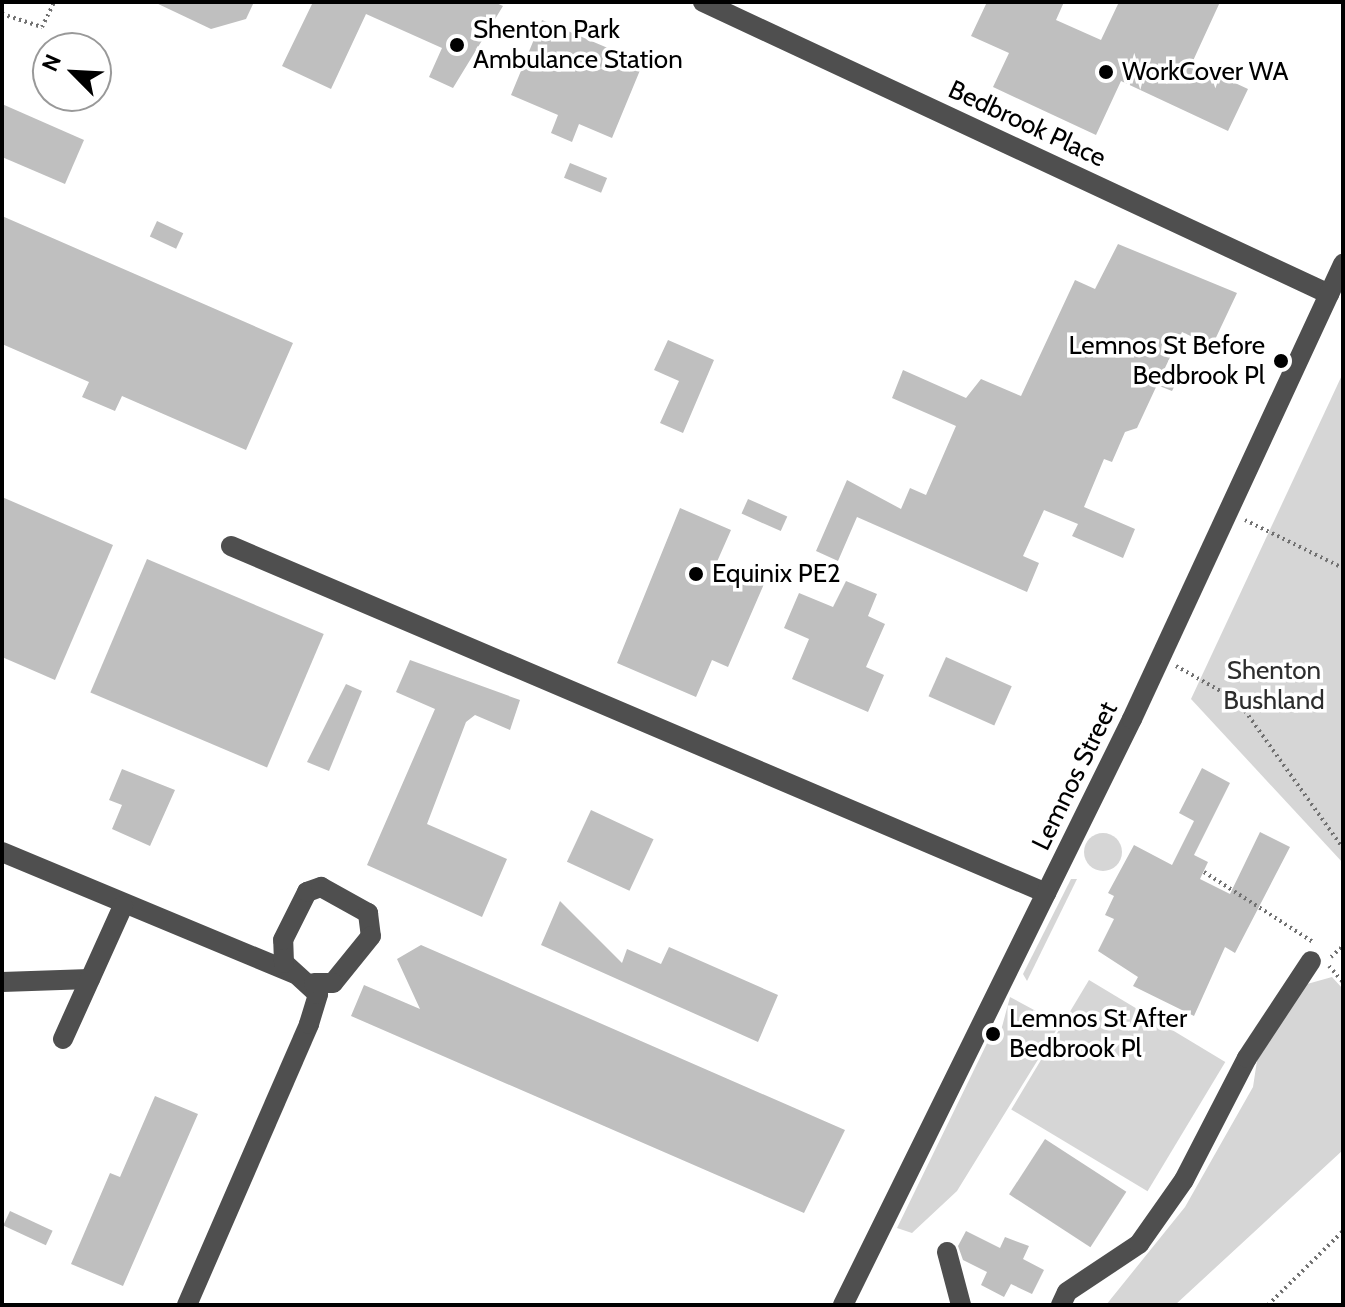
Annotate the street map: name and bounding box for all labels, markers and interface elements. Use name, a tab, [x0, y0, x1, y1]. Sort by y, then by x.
place label: Shenton Park Ambulance Station	[473, 14, 683, 76]
north arrow	[32, 32, 112, 112]
marker: Shenton Park Ambulance Station	[448, 36, 466, 54]
text: N	[36, 50, 67, 75]
place label: WorkCover WA	[1122, 56, 1288, 88]
marker: WorkCover WA	[1097, 63, 1115, 81]
street label: Bedbrook Place	[943, 74, 1111, 174]
place label: Lemnos St Before Bedbrook Pl	[1069, 330, 1265, 392]
marker: Lemnos St Before Bedbrook Pl	[1272, 352, 1290, 370]
place label: Equinix PE2	[712, 558, 841, 590]
marker: Equinix PE2	[687, 565, 705, 583]
park label: Shenton Bushland	[1223, 655, 1325, 716]
street label: Lemnos Street	[1026, 697, 1124, 855]
place label: Lemnos St After Bedbrook Pl	[1009, 1003, 1187, 1064]
marker: Lemnos St After Bedbrook Pl	[984, 1025, 1002, 1043]

